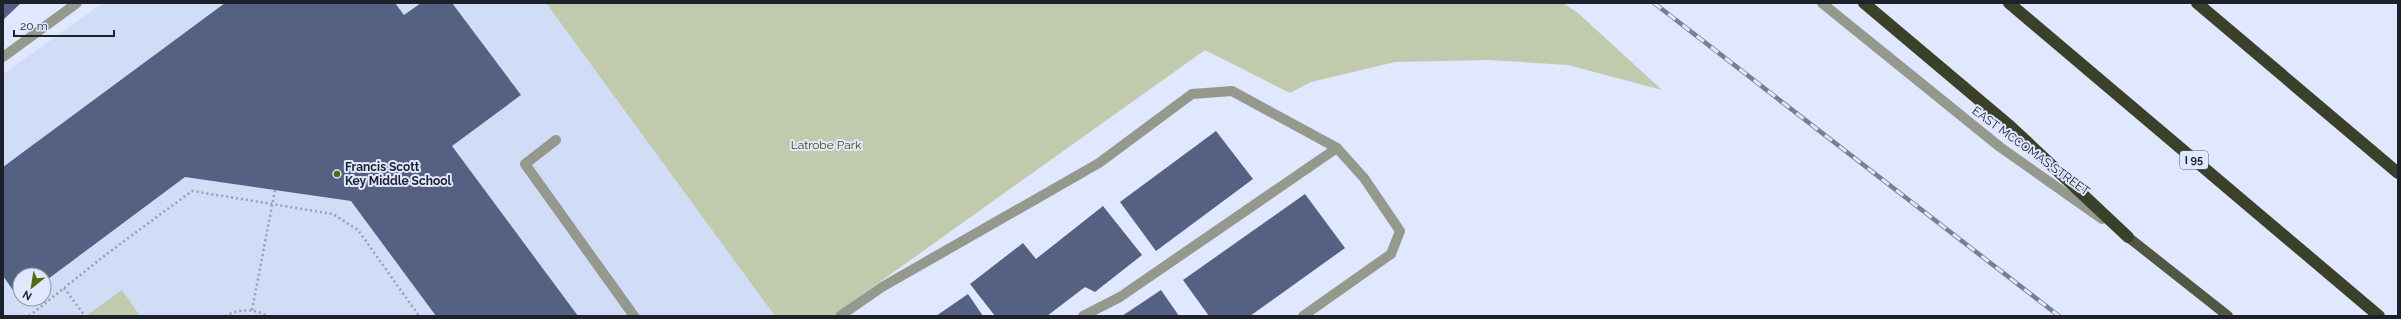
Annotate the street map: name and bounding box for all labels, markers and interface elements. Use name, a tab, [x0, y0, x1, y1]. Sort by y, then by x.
scale bar	[14, 12, 114, 38]
text: 20 m	[20, 19, 48, 33]
street label: EAST MCCOMAS STREET	[1970, 104, 2093, 199]
park label: Latrobe Park	[791, 138, 862, 152]
road number: I 95	[2180, 151, 2208, 169]
place label: Francis Scott Key Middle School	[345, 160, 451, 188]
marker: Francis Scott Key Middle School	[332, 169, 342, 179]
north arrow	[12, 267, 52, 307]
text: N	[20, 287, 34, 303]

